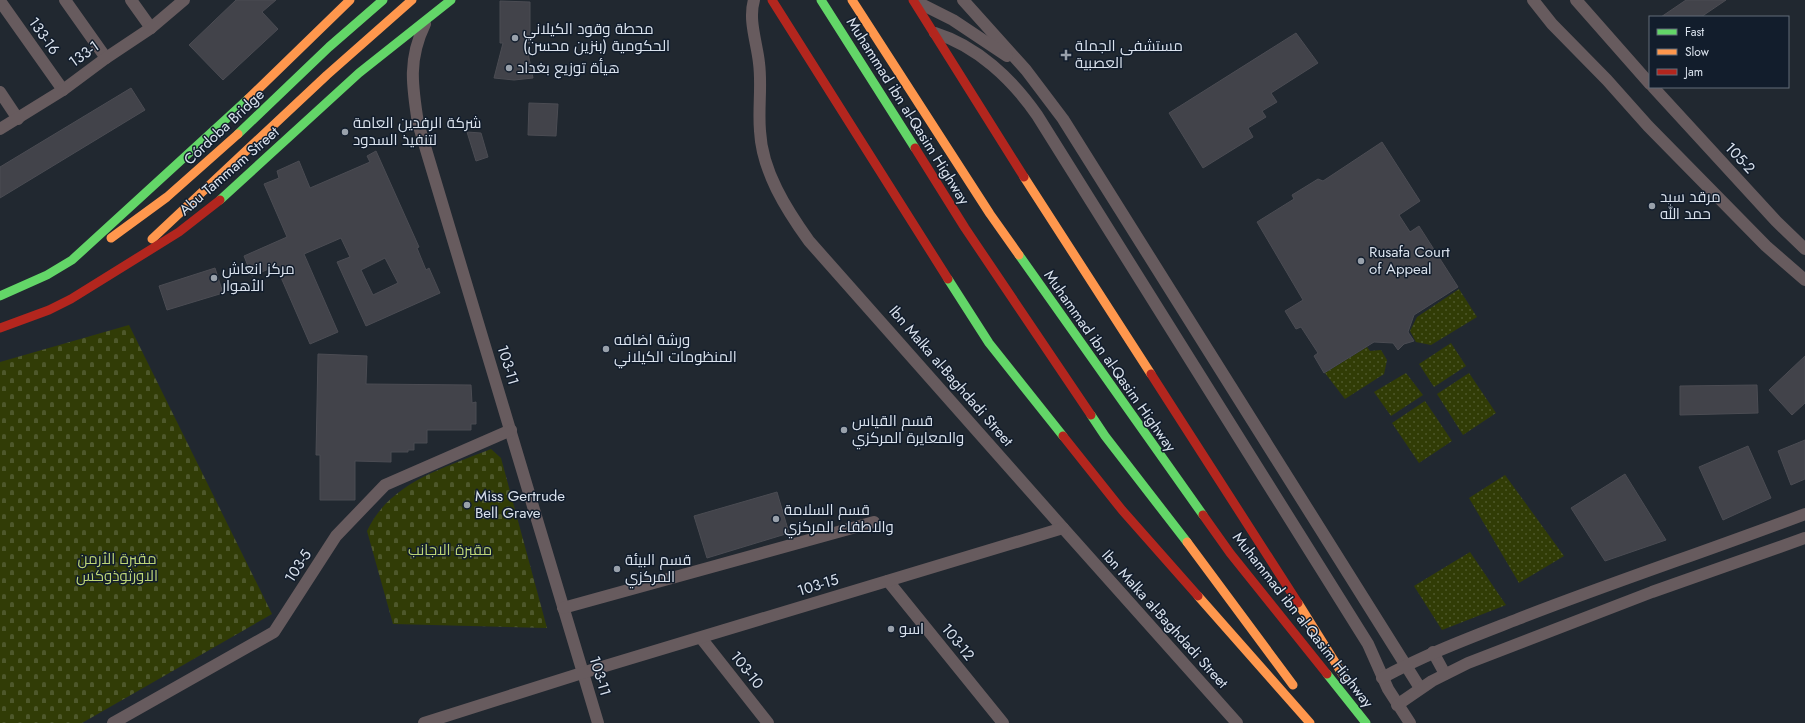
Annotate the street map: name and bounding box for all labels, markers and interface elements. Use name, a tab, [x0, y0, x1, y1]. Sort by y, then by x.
street label: 133-16	[23, 13, 65, 59]
street label: Muhammad ibn al-Qasim Highway	[841, 13, 975, 209]
legend	[1649, 16, 1789, 88]
place label: محطة وقود الكيلاني الحكومية (بنزين محسن)	[523, 18, 670, 57]
text: Fast	[1685, 23, 1704, 41]
marker: محطة وقود الكيلاني الحكومية (بنزين محسن)	[510, 33, 520, 43]
street label: 133-1	[64, 35, 104, 73]
place label: مستشفى الجملة العصبية	[1075, 35, 1183, 74]
text: Slow	[1685, 43, 1710, 61]
marker: مستشفى الجملة العصبية	[1060, 49, 1072, 61]
place label: هيأة توزيع بغداد	[517, 57, 620, 79]
marker: هيأة توزيع بغداد	[504, 63, 514, 73]
text: Jam	[1683, 63, 1703, 81]
street label: Córdoba Bridge	[179, 84, 269, 170]
place label: شركة الرفدين العامة لتنفيذ السدود	[353, 112, 481, 151]
street label: Abu Tammam Street	[174, 121, 284, 221]
marker: شركة الرفدين العامة لتنفيذ السدود	[340, 127, 350, 137]
street label: 105-2	[1720, 137, 1760, 179]
place label: مرقد سيد حمد الله	[1660, 186, 1721, 225]
marker: مرقد سيد حمد الله	[1647, 201, 1657, 211]
place label: Rusafa Court of Appeal	[1369, 241, 1450, 280]
marker: Rusafa Court of Appeal	[1356, 256, 1366, 266]
place label: مركز انعاش الأهوار	[221, 258, 295, 297]
street label: Muhammad ibn al-Qasim Highway	[1039, 266, 1182, 457]
marker: مركز انعاش الأهوار	[209, 273, 219, 283]
street label: Ibn Malka al-Baghdadi Street	[884, 301, 1019, 451]
place label: ورشة اضافه المنظومات الكيلاني	[614, 329, 737, 369]
street label: 103-11	[492, 342, 524, 388]
marker: ورشة اضافه المنظومات الكيلاني	[601, 344, 611, 354]
place label: قسم القياس والمعايرة المركزي	[852, 410, 964, 450]
marker: قسم القياس والمعايرة المركزي	[839, 425, 849, 435]
place label: Miss Gertrude Bell Grave	[475, 485, 565, 524]
place label: قسم السلامة والاطفاء المركزي	[784, 499, 894, 539]
marker: Miss Gertrude Bell Grave	[462, 500, 472, 510]
marker: قسم السلامة والاطفاء المركزي	[771, 514, 781, 524]
street label: Muhammad ibn al-Qasim Highway	[1227, 528, 1379, 713]
park label: مقبرة الاجانب	[408, 539, 492, 561]
street label: 103-5	[279, 545, 317, 587]
street label: Ibn Malka al-Baghdadi Street	[1097, 545, 1234, 694]
park label: مقبرة الأرمن الاورثوذوكس	[76, 548, 158, 587]
place label: قسم البيئة المركزي	[625, 549, 691, 589]
marker: قسم البيئة المركزي	[612, 564, 622, 574]
street label: 103-15	[795, 568, 841, 602]
place label: اسو	[899, 618, 924, 640]
street label: 103-12	[936, 619, 980, 665]
marker: اسو	[886, 624, 896, 634]
street label: 103-10	[725, 646, 769, 694]
street label: 103-11	[584, 653, 616, 699]

